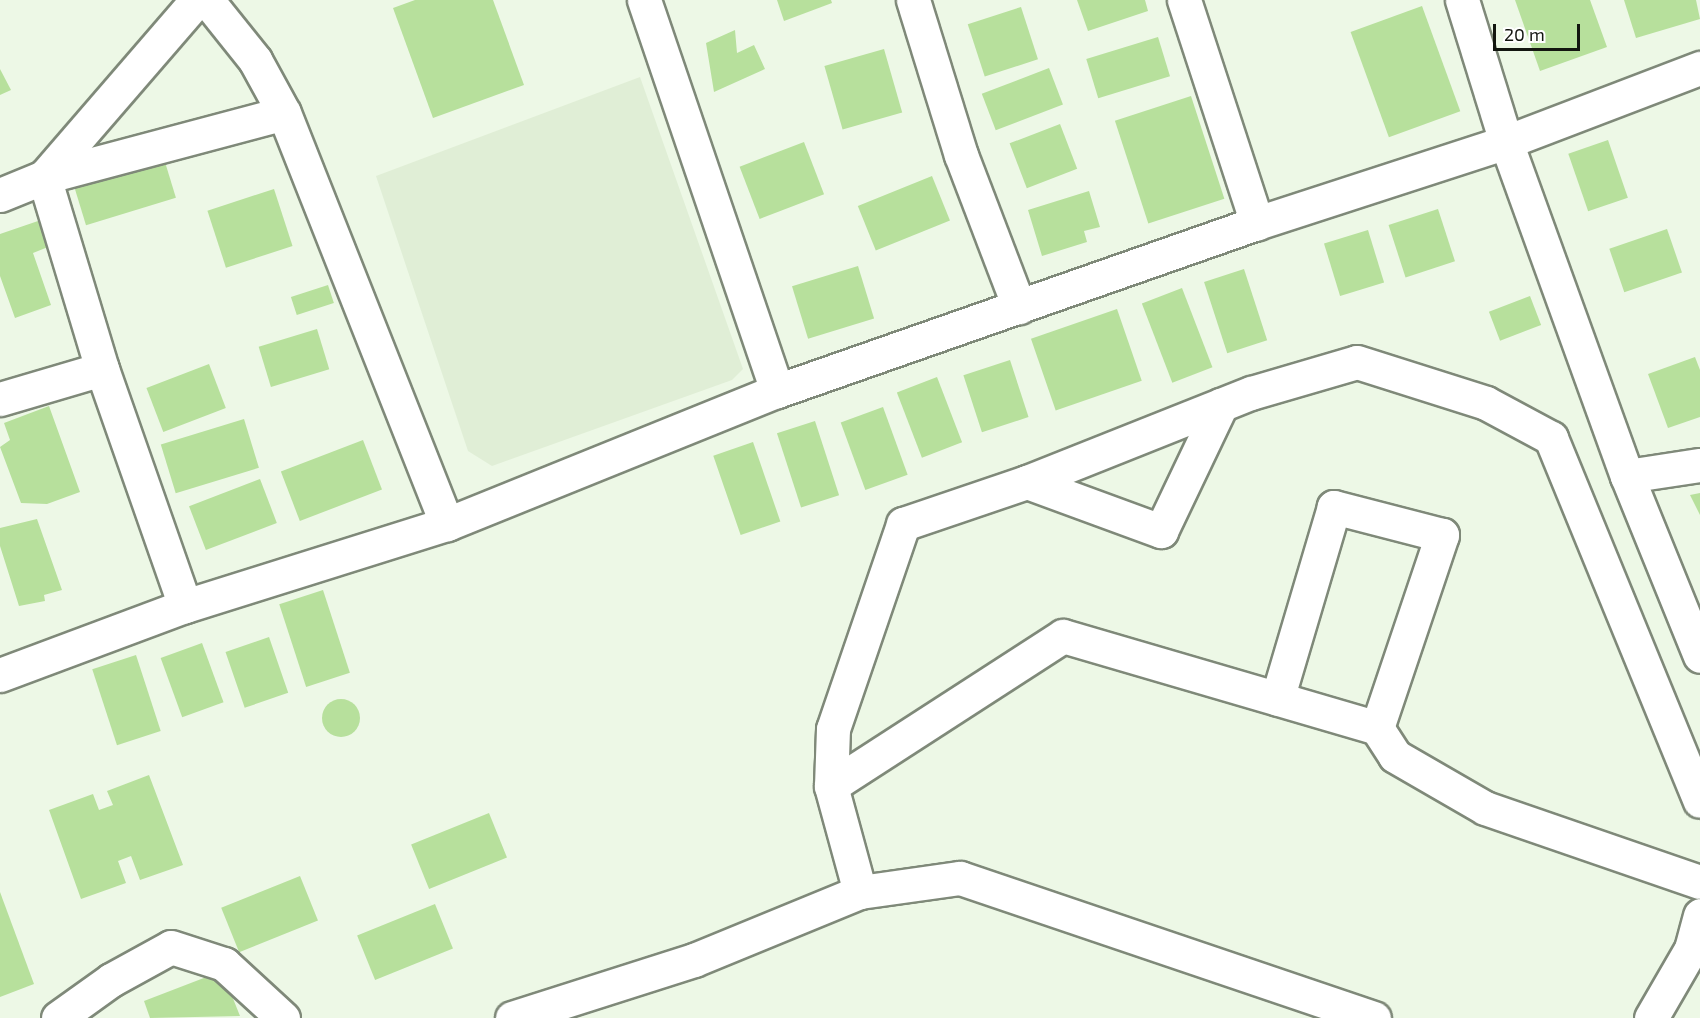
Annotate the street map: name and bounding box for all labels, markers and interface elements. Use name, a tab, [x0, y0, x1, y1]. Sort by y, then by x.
scale bar	[1496, 12, 1583, 50]
text: 20 m	[1504, 23, 1545, 45]

